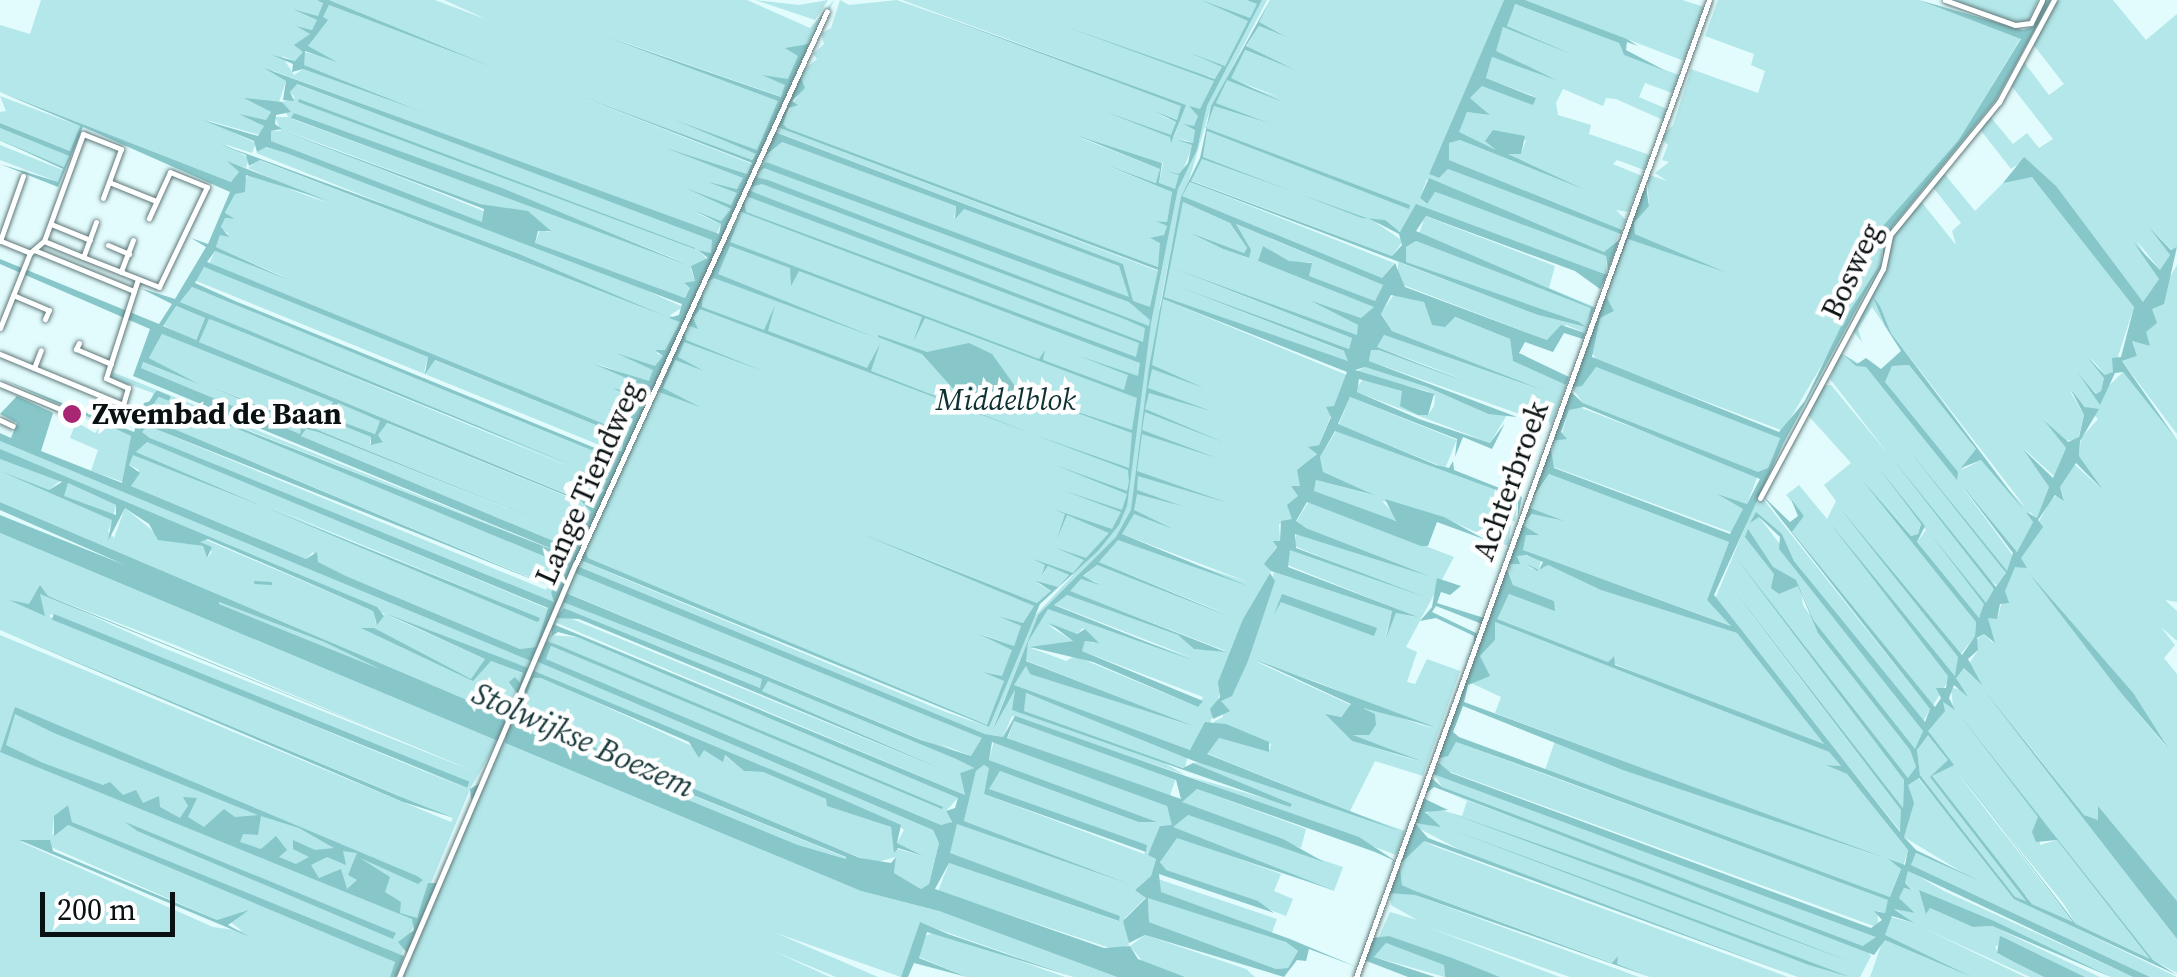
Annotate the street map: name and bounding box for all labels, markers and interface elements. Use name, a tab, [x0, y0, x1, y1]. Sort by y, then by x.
street label: Bosweg	[1814, 217, 1890, 325]
street label: Lange Tiendweg	[528, 376, 650, 590]
park label: Middelblok	[936, 382, 1076, 418]
place label: Zwembad de Baan	[92, 396, 342, 432]
street label: Achterbroek	[1466, 397, 1556, 565]
marker: Zwembad de Baan	[61, 403, 83, 425]
water label: Stolwijkse Boezem	[466, 674, 700, 806]
scale bar	[45, 872, 180, 934]
text: 200 m	[57, 889, 136, 930]

